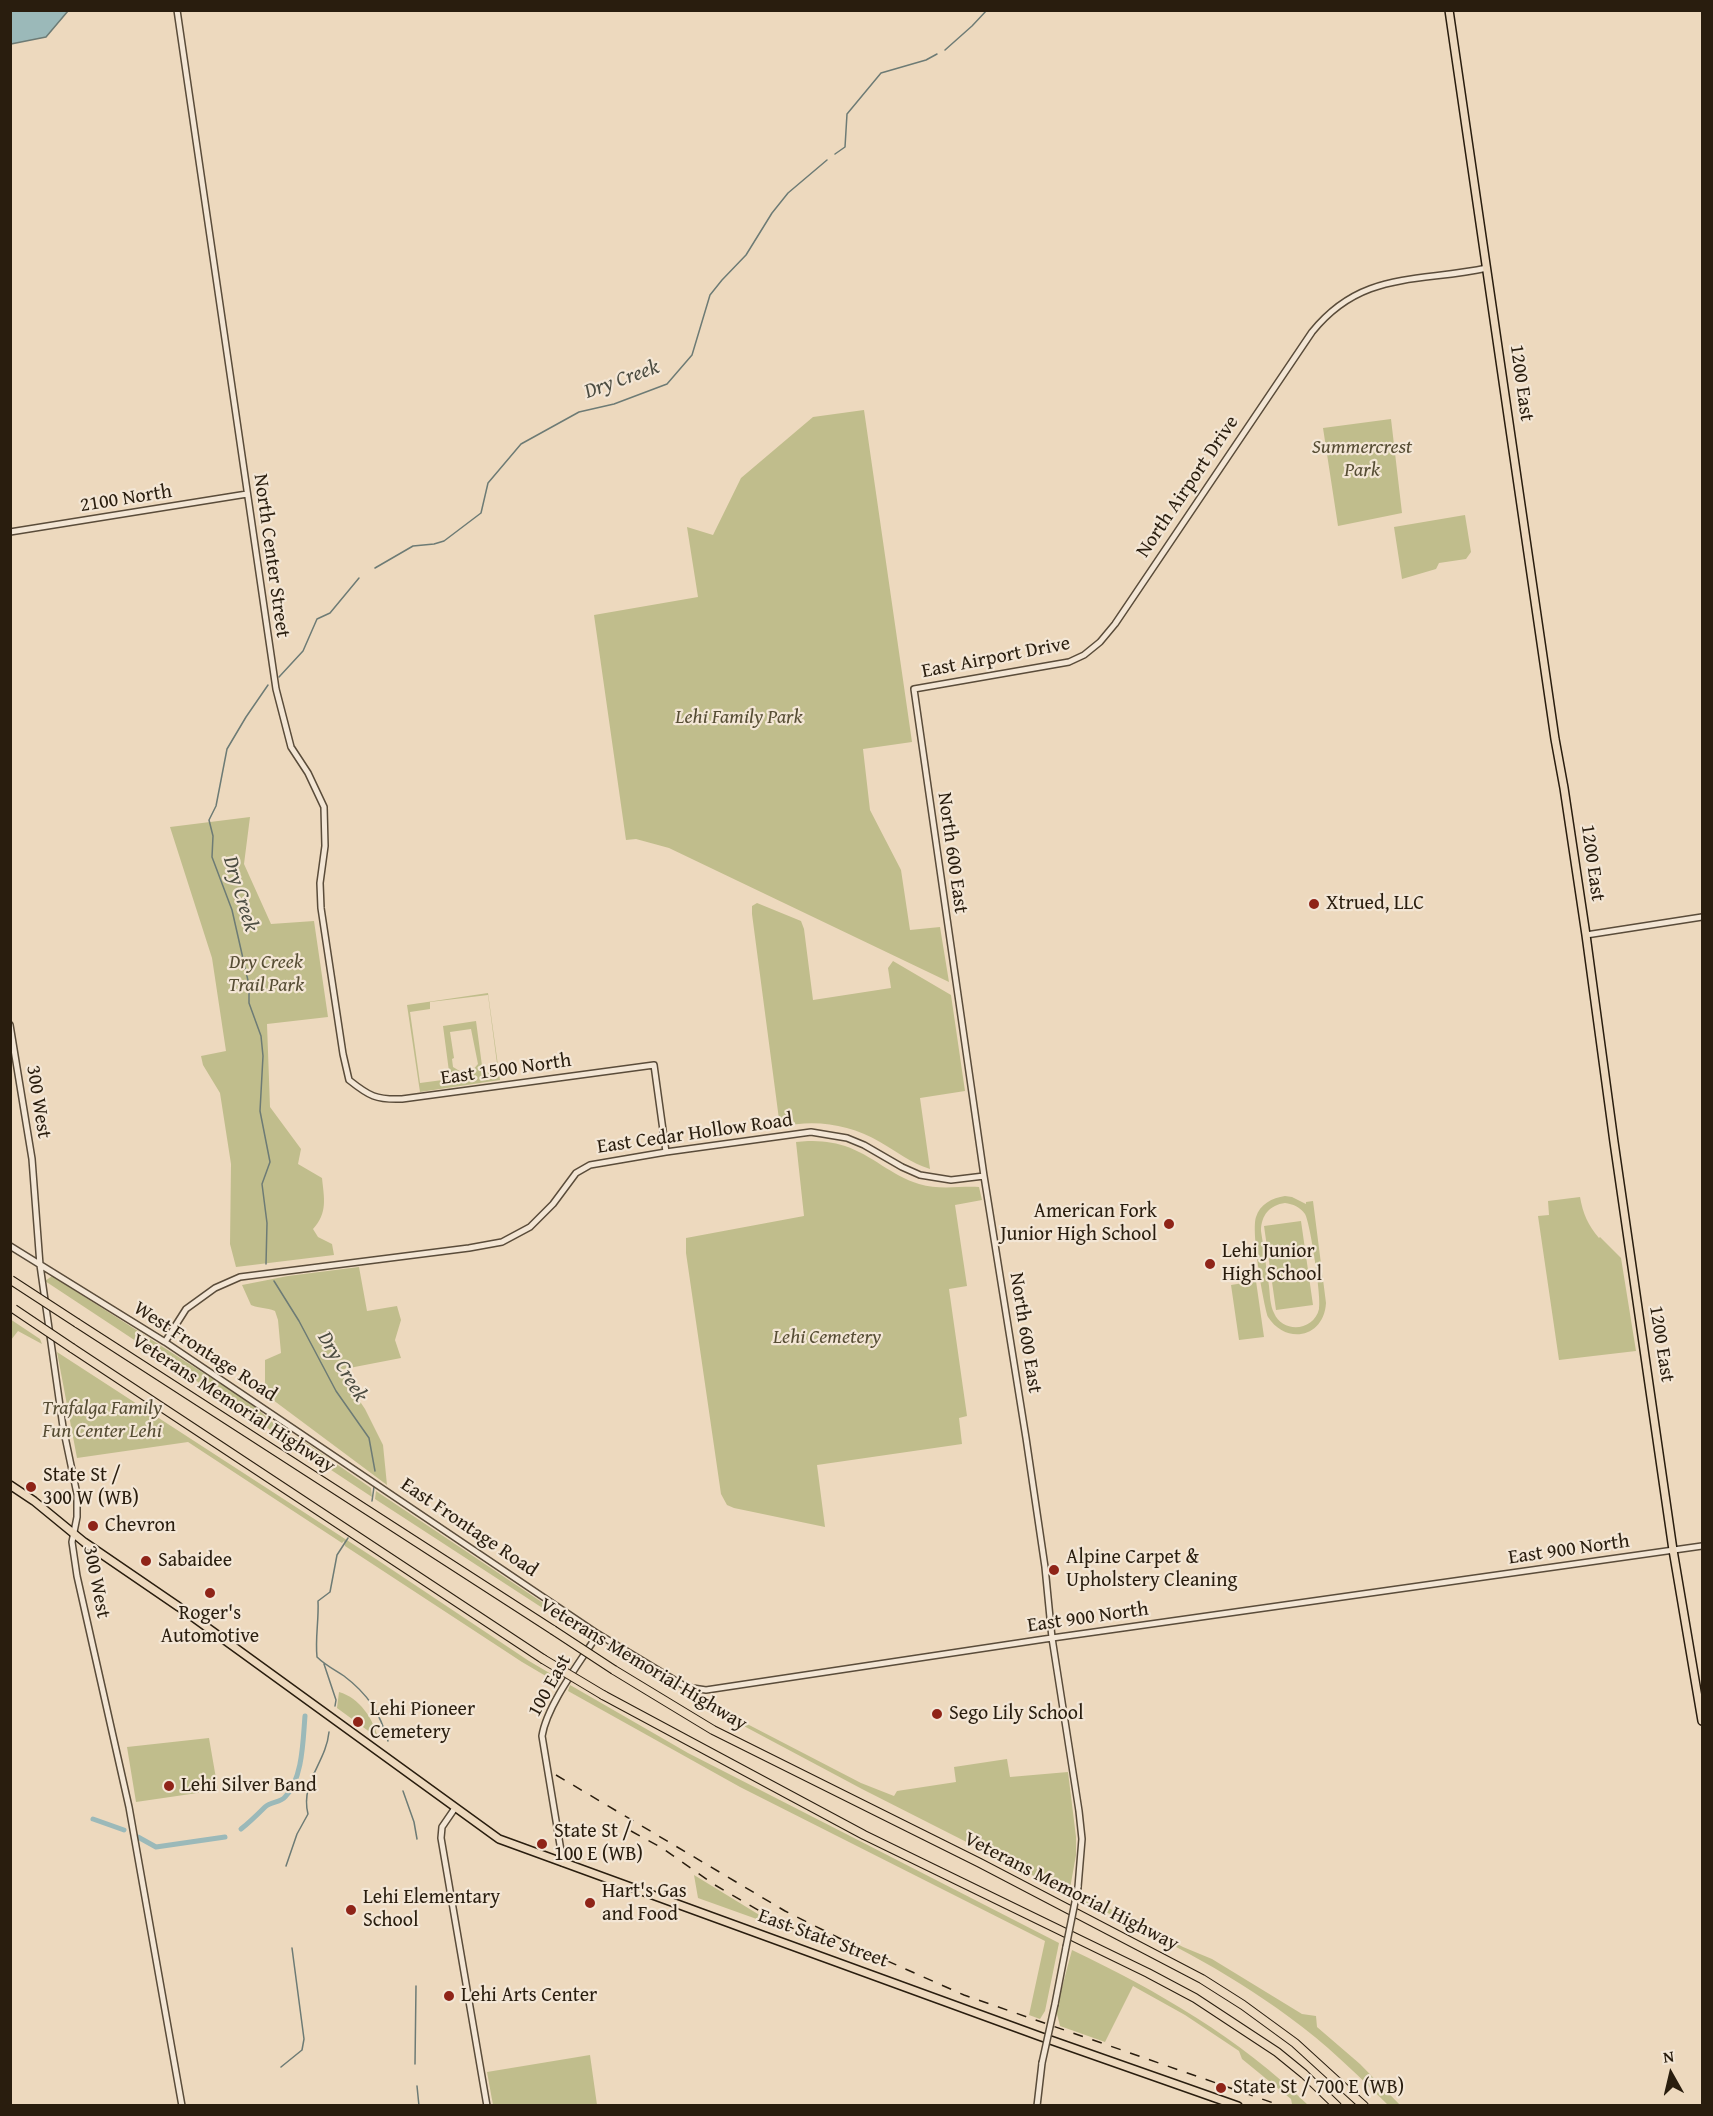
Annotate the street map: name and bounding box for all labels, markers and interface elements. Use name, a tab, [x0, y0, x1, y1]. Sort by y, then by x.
street label: 1200 East	[1504, 343, 1538, 423]
water label: Dry Creek	[581, 355, 663, 405]
street label: North Airport Drive	[1132, 412, 1244, 562]
park label: Summercrest Park	[1312, 436, 1412, 483]
street label: North Center Street	[248, 472, 294, 640]
street label: 2100 North	[78, 480, 174, 518]
street label: East Airport Drive	[920, 632, 1072, 684]
park label: Lehi Family Park	[675, 706, 803, 730]
street label: North 600 East	[932, 791, 972, 915]
street label: 1200 East	[1575, 823, 1609, 903]
water label: Dry Creek	[217, 853, 263, 935]
place label: Xtrued, LLC	[1326, 892, 1424, 916]
marker: Xtrued, LLC	[1307, 897, 1321, 911]
park label: Dry Creek Trail Park	[228, 951, 304, 998]
street label: East 1500 North	[439, 1049, 573, 1091]
street label: 300 West	[20, 1064, 56, 1140]
street label: East Cedar Hollow Road	[596, 1108, 794, 1160]
place label: American Fork Junior High School	[1000, 1200, 1157, 1247]
marker: American Fork Junior High School	[1162, 1217, 1176, 1231]
place label: Lehi Junior High School	[1222, 1240, 1322, 1287]
marker: Lehi Junior High School	[1203, 1257, 1217, 1271]
street label: North 600 East	[1004, 1271, 1046, 1395]
street label: West Frontage Road	[129, 1297, 281, 1407]
street label: 1200 East	[1643, 1304, 1679, 1384]
park label: Lehi Cemetery	[773, 1326, 881, 1350]
water label: Dry Creek	[311, 1327, 373, 1407]
street label: Veterans Memorial Highway	[127, 1329, 339, 1479]
park label: Trafalga Family Fun Center Lehi	[42, 1397, 162, 1444]
place label: State St / 300 W (WB)	[43, 1464, 139, 1511]
street label: East Frontage Road	[396, 1473, 542, 1583]
marker: State St / 300 W (WB)	[24, 1480, 38, 1494]
place label: Chevron	[105, 1514, 176, 1538]
marker: Chevron	[86, 1519, 100, 1533]
street label: East 900 North	[1507, 1530, 1631, 1570]
street label: 300 West	[77, 1543, 115, 1621]
place label: Alpine Carpet & Upholstery Cleaning	[1066, 1546, 1237, 1593]
place label: Sabaidee	[158, 1549, 232, 1573]
marker: Sabaidee	[139, 1554, 153, 1568]
marker: Alpine Carpet & Upholstery Cleaning	[1047, 1563, 1061, 1577]
marker: Roger's Automotive	[203, 1586, 217, 1600]
street label: Veterans Memorial Highway	[535, 1593, 751, 1737]
street label: East 900 North	[1026, 1598, 1150, 1638]
place label: Roger's Automotive	[161, 1602, 259, 1649]
street label: 100 East	[523, 1651, 577, 1721]
place label: Lehi Pioneer Cemetery	[370, 1698, 475, 1745]
place label: Sego Lily School	[949, 1702, 1084, 1726]
marker: Sego Lily School	[930, 1707, 944, 1721]
marker: Lehi Pioneer Cemetery	[351, 1715, 365, 1729]
place label: Lehi Silver Band	[181, 1774, 317, 1798]
marker: Lehi Silver Band	[162, 1779, 176, 1793]
place label: State St / 100 E (WB)	[554, 1820, 643, 1867]
street label: Veterans Memorial Highway	[960, 1827, 1182, 1957]
marker: State St / 100 E (WB)	[535, 1837, 549, 1851]
place label: Hart's Gas and Food	[602, 1880, 687, 1927]
place label: Lehi Elementary School	[363, 1886, 500, 1933]
marker: Hart's Gas and Food	[583, 1896, 597, 1910]
marker: Lehi Elementary School	[344, 1903, 358, 1917]
street label: East State Street	[755, 1904, 891, 1974]
place label: Lehi Arts Center	[461, 1984, 597, 2008]
marker: Lehi Arts Center	[442, 1989, 456, 2003]
north arrow	[1641, 2044, 1701, 2104]
text: N	[1662, 2044, 1675, 2069]
place label: State St / 700 E (WB)	[1233, 2076, 1404, 2100]
marker: State St / 700 E (WB)	[1214, 2081, 1228, 2095]

